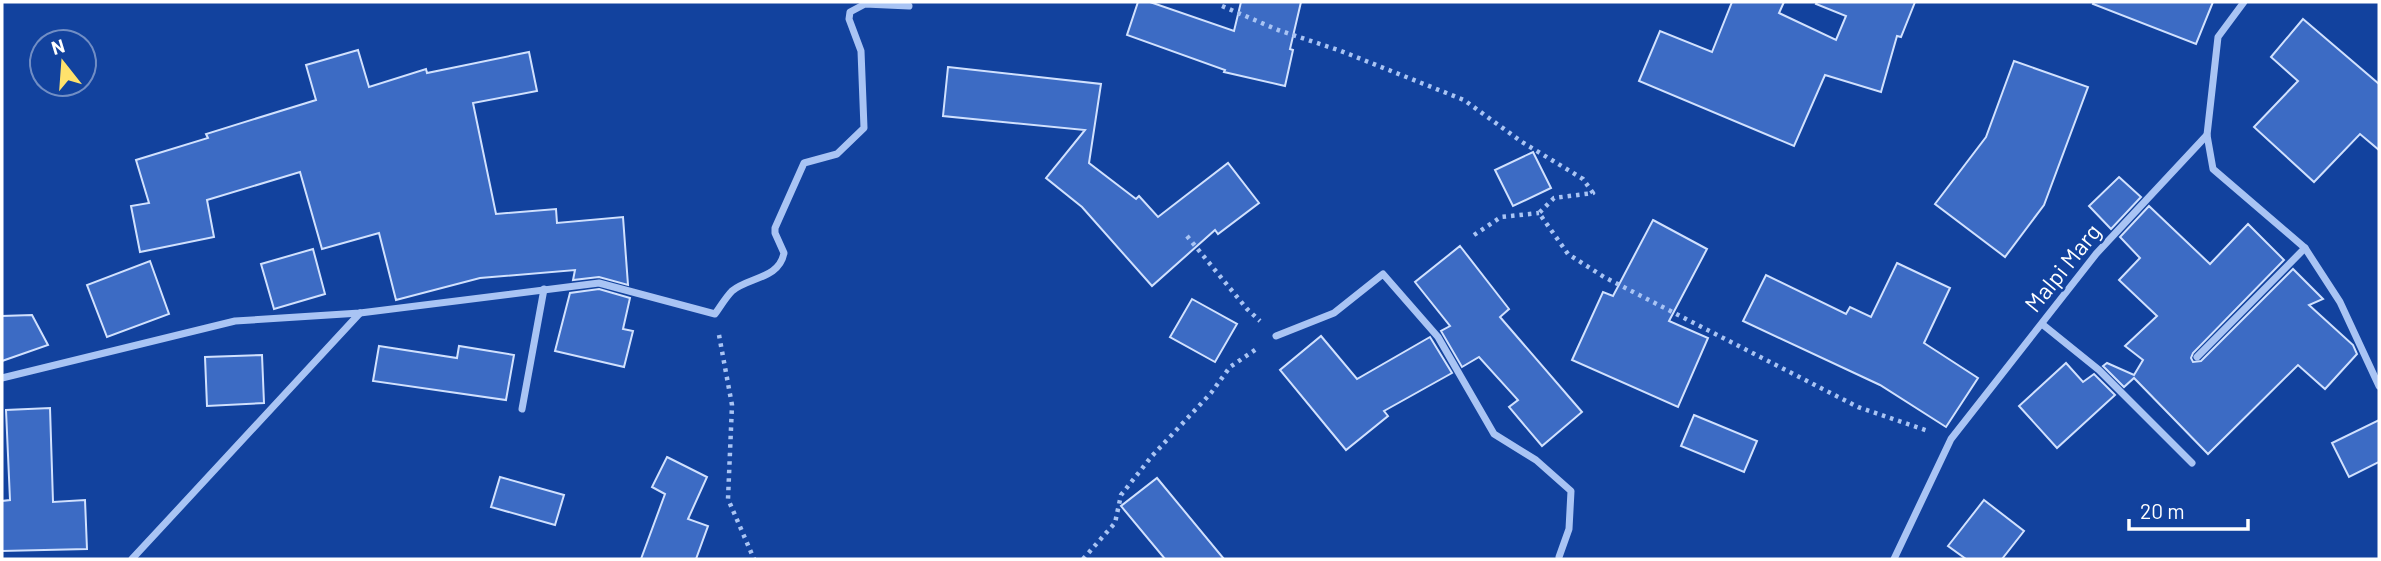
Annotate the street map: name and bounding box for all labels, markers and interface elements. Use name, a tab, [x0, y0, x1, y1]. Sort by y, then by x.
north arrow	[28, 28, 98, 98]
text: N	[48, 33, 67, 59]
street label: Malpi Marg	[2018, 218, 2106, 317]
scale bar	[2129, 488, 2248, 532]
text: 20 m	[2140, 498, 2185, 523]

